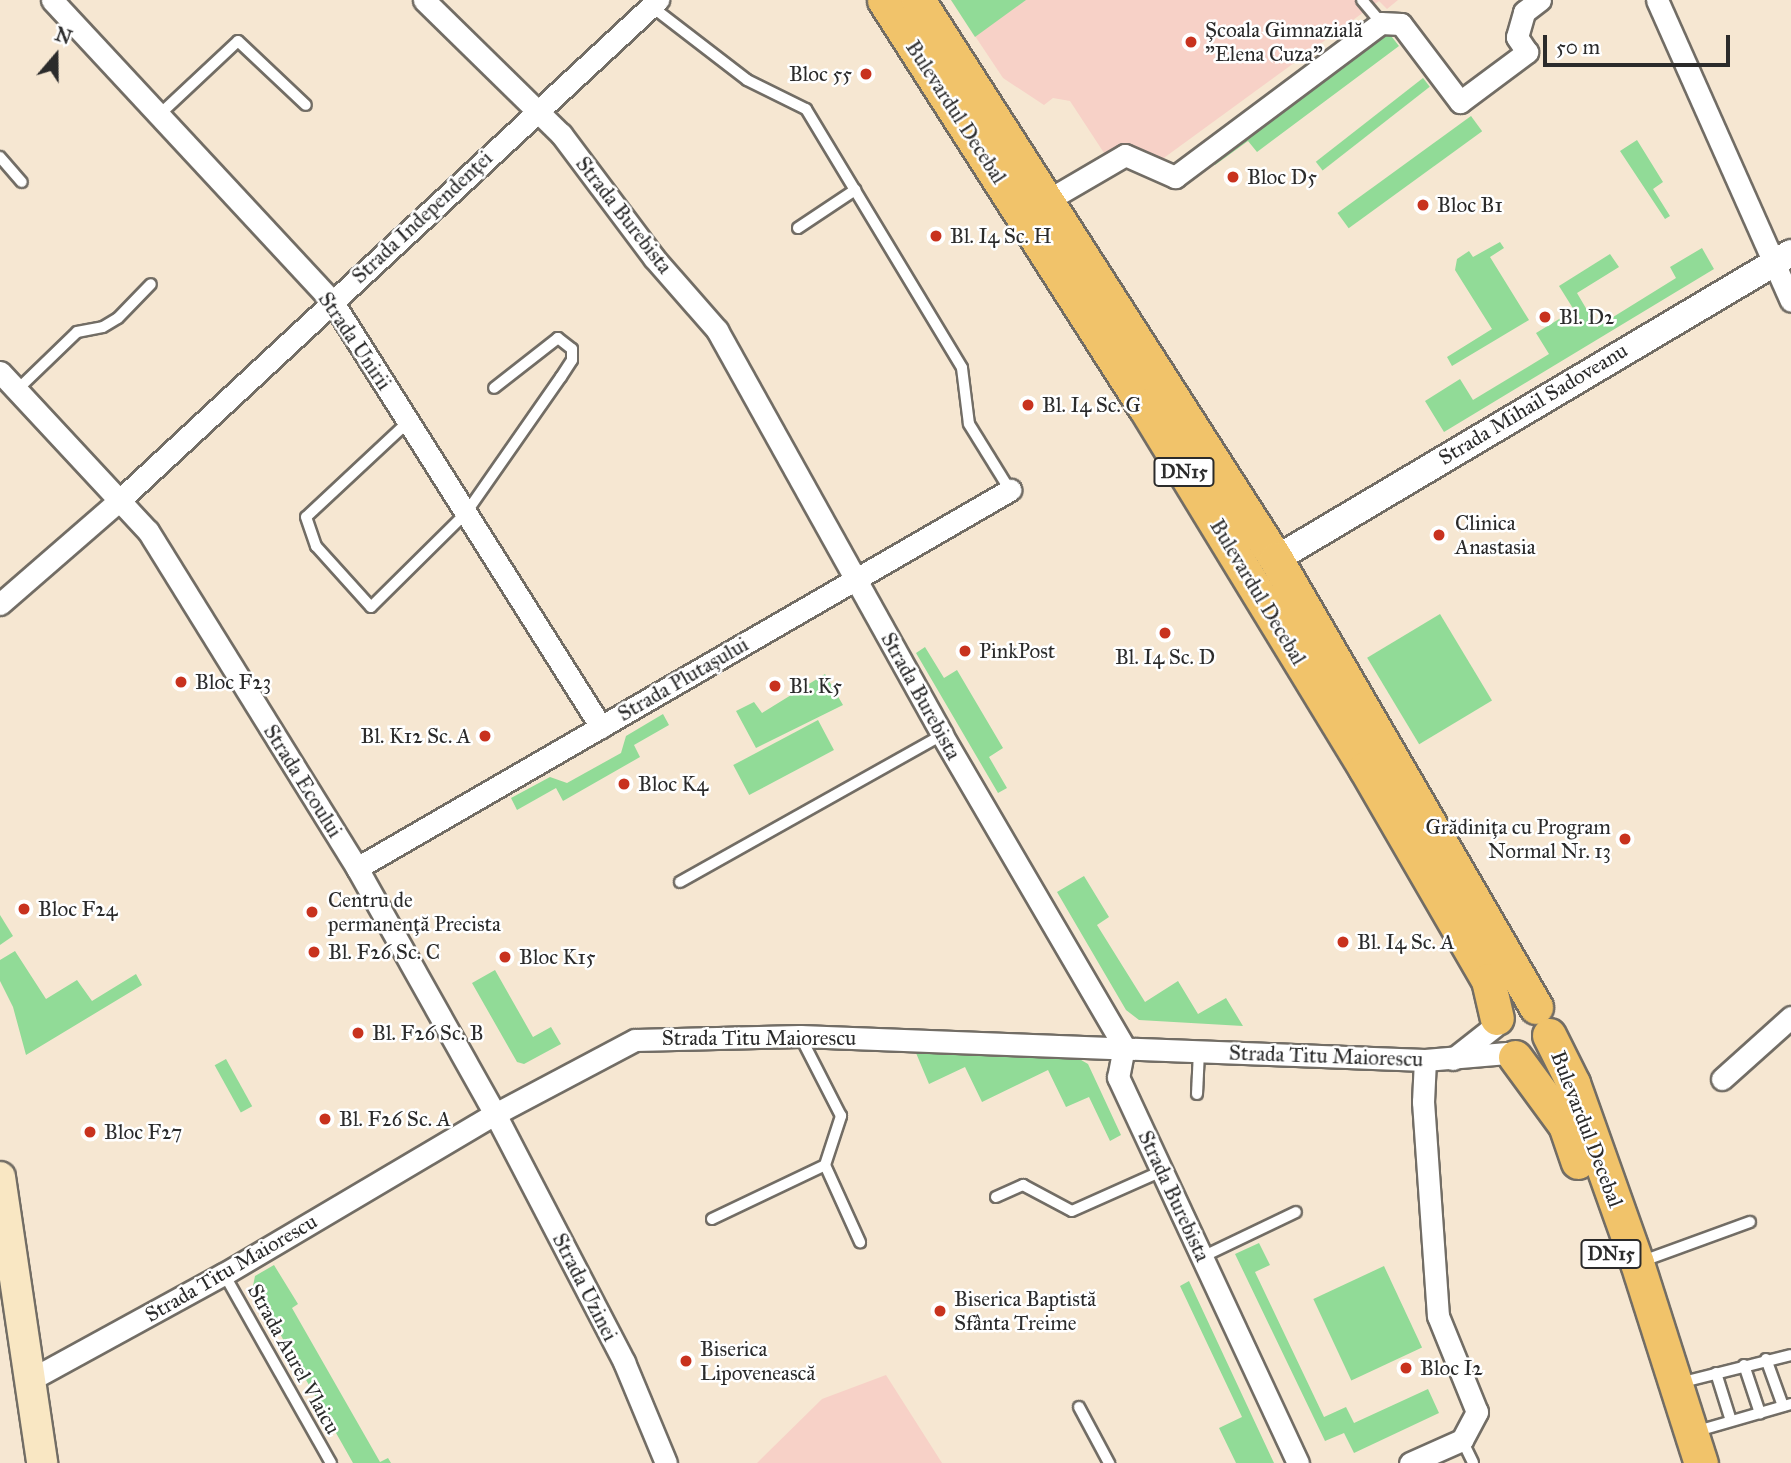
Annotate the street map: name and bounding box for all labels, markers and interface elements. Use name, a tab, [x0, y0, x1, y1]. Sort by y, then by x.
place label: Școala Gimnazială "Elena Cuza"	[1205, 17, 1363, 67]
north arrow	[21, 21, 91, 91]
scale bar	[1546, 21, 1733, 65]
text: N	[52, 22, 75, 49]
marker: Școala Gimnazială "Elena Cuza"	[1183, 34, 1199, 50]
text: 50 m	[1556, 34, 1600, 60]
street label: Bulevardul Decebal	[900, 36, 1012, 188]
place label: Bloc 55	[789, 61, 852, 87]
marker: Bloc 55	[858, 66, 874, 82]
street label: Strada Independenței	[346, 145, 498, 289]
street label: Strada Burebista	[570, 151, 678, 279]
place label: Bloc D5	[1247, 164, 1317, 190]
marker: Bloc D5	[1225, 169, 1241, 185]
place label: Bloc B1	[1437, 192, 1503, 218]
marker: Bloc B1	[1415, 197, 1431, 213]
place label: Bl. I4 Sc. H	[950, 223, 1052, 249]
marker: Bl. I4 Sc. H	[928, 228, 944, 244]
street label: Strada Unirii	[313, 287, 397, 395]
place label: Bl. D2	[1559, 304, 1614, 330]
marker: Bl. D2	[1537, 309, 1553, 325]
street label: Strada Mihail Sadoveanu	[1434, 338, 1632, 470]
place label: Bl. I4 Sc. G	[1042, 392, 1141, 418]
marker: Bl. I4 Sc. G	[1020, 397, 1036, 413]
road number: DN15	[1152, 457, 1216, 488]
place label: Clinica Anastasia	[1455, 510, 1536, 560]
street label: Bulevardul Decebal	[1205, 515, 1311, 669]
marker: Clinica Anastasia	[1429, 525, 1449, 545]
marker: Bl. I4 Sc. D	[1157, 625, 1173, 641]
street label: Strada Burebista	[876, 628, 966, 764]
street label: Strada Plutașului	[613, 631, 753, 727]
place label: PinkPost	[979, 638, 1055, 664]
marker: PinkPost	[957, 643, 973, 659]
place label: Bl. I4 Sc. D	[1115, 644, 1215, 670]
place label: Bloc F23	[195, 669, 271, 695]
place label: Bl. K5	[789, 673, 842, 699]
marker: Bloc F23	[173, 674, 189, 690]
marker: Bl. K5	[767, 678, 783, 694]
street label: Strada Ecoului	[258, 720, 348, 842]
place label: Bl. K12 Sc. A	[361, 723, 471, 749]
marker: Bl. K12 Sc. A	[477, 728, 493, 744]
place label: Bloc K4	[638, 771, 708, 797]
marker: Bloc K4	[616, 776, 632, 792]
place label: Grădinița cu Program Normal Nr. 13	[1425, 814, 1611, 864]
marker: Grădinița cu Program Normal Nr. 13	[1617, 831, 1633, 847]
place label: Centru de permanenţă Precista	[328, 887, 501, 937]
place label: Bloc F24	[38, 896, 117, 922]
marker: Bloc F24	[16, 901, 32, 917]
marker: Centru de permanenţă Precista	[302, 902, 322, 922]
place label: Bl. I4 Sc. A	[1357, 929, 1455, 955]
marker: Bl. I4 Sc. A	[1335, 934, 1351, 950]
place label: Bl. F26 Sc. C	[328, 939, 440, 965]
marker: Bl. F26 Sc. C	[306, 944, 322, 960]
place label: Bloc K15	[519, 944, 595, 970]
marker: Bloc K15	[497, 949, 513, 965]
place label: Bl. F26 Sc. B	[372, 1020, 484, 1046]
marker: Bl. F26 Sc. B	[350, 1025, 366, 1041]
street label: Strada Titu Maiorescu	[662, 1025, 856, 1051]
street label: Strada Titu Maiorescu	[1228, 1040, 1424, 1072]
street label: Bulevardul Decebal	[1546, 1047, 1628, 1211]
place label: Bl. F26 Sc. A	[339, 1106, 451, 1132]
marker: Bl. F26 Sc. A	[317, 1111, 333, 1127]
place label: Bloc F27	[104, 1119, 182, 1145]
marker: Bloc F27	[82, 1124, 98, 1140]
street label: Strada Burebista	[1133, 1127, 1215, 1265]
street label: Strada Titu Maiorescu	[141, 1208, 321, 1328]
street label: Strada Uzinei	[547, 1229, 623, 1345]
road number: DN15	[1580, 1238, 1642, 1270]
street label: Strada Aurel Vlaicu	[242, 1280, 346, 1438]
place label: Biserica Baptistă Sfânta Treime	[954, 1286, 1096, 1336]
marker: Biserica Baptistă Sfânta Treime	[932, 1303, 948, 1319]
place label: Biserica Lipovenească	[700, 1336, 815, 1386]
marker: Biserica Lipovenească	[678, 1353, 694, 1369]
place label: Bloc I2	[1420, 1355, 1483, 1381]
marker: Bloc I2	[1398, 1360, 1414, 1376]

